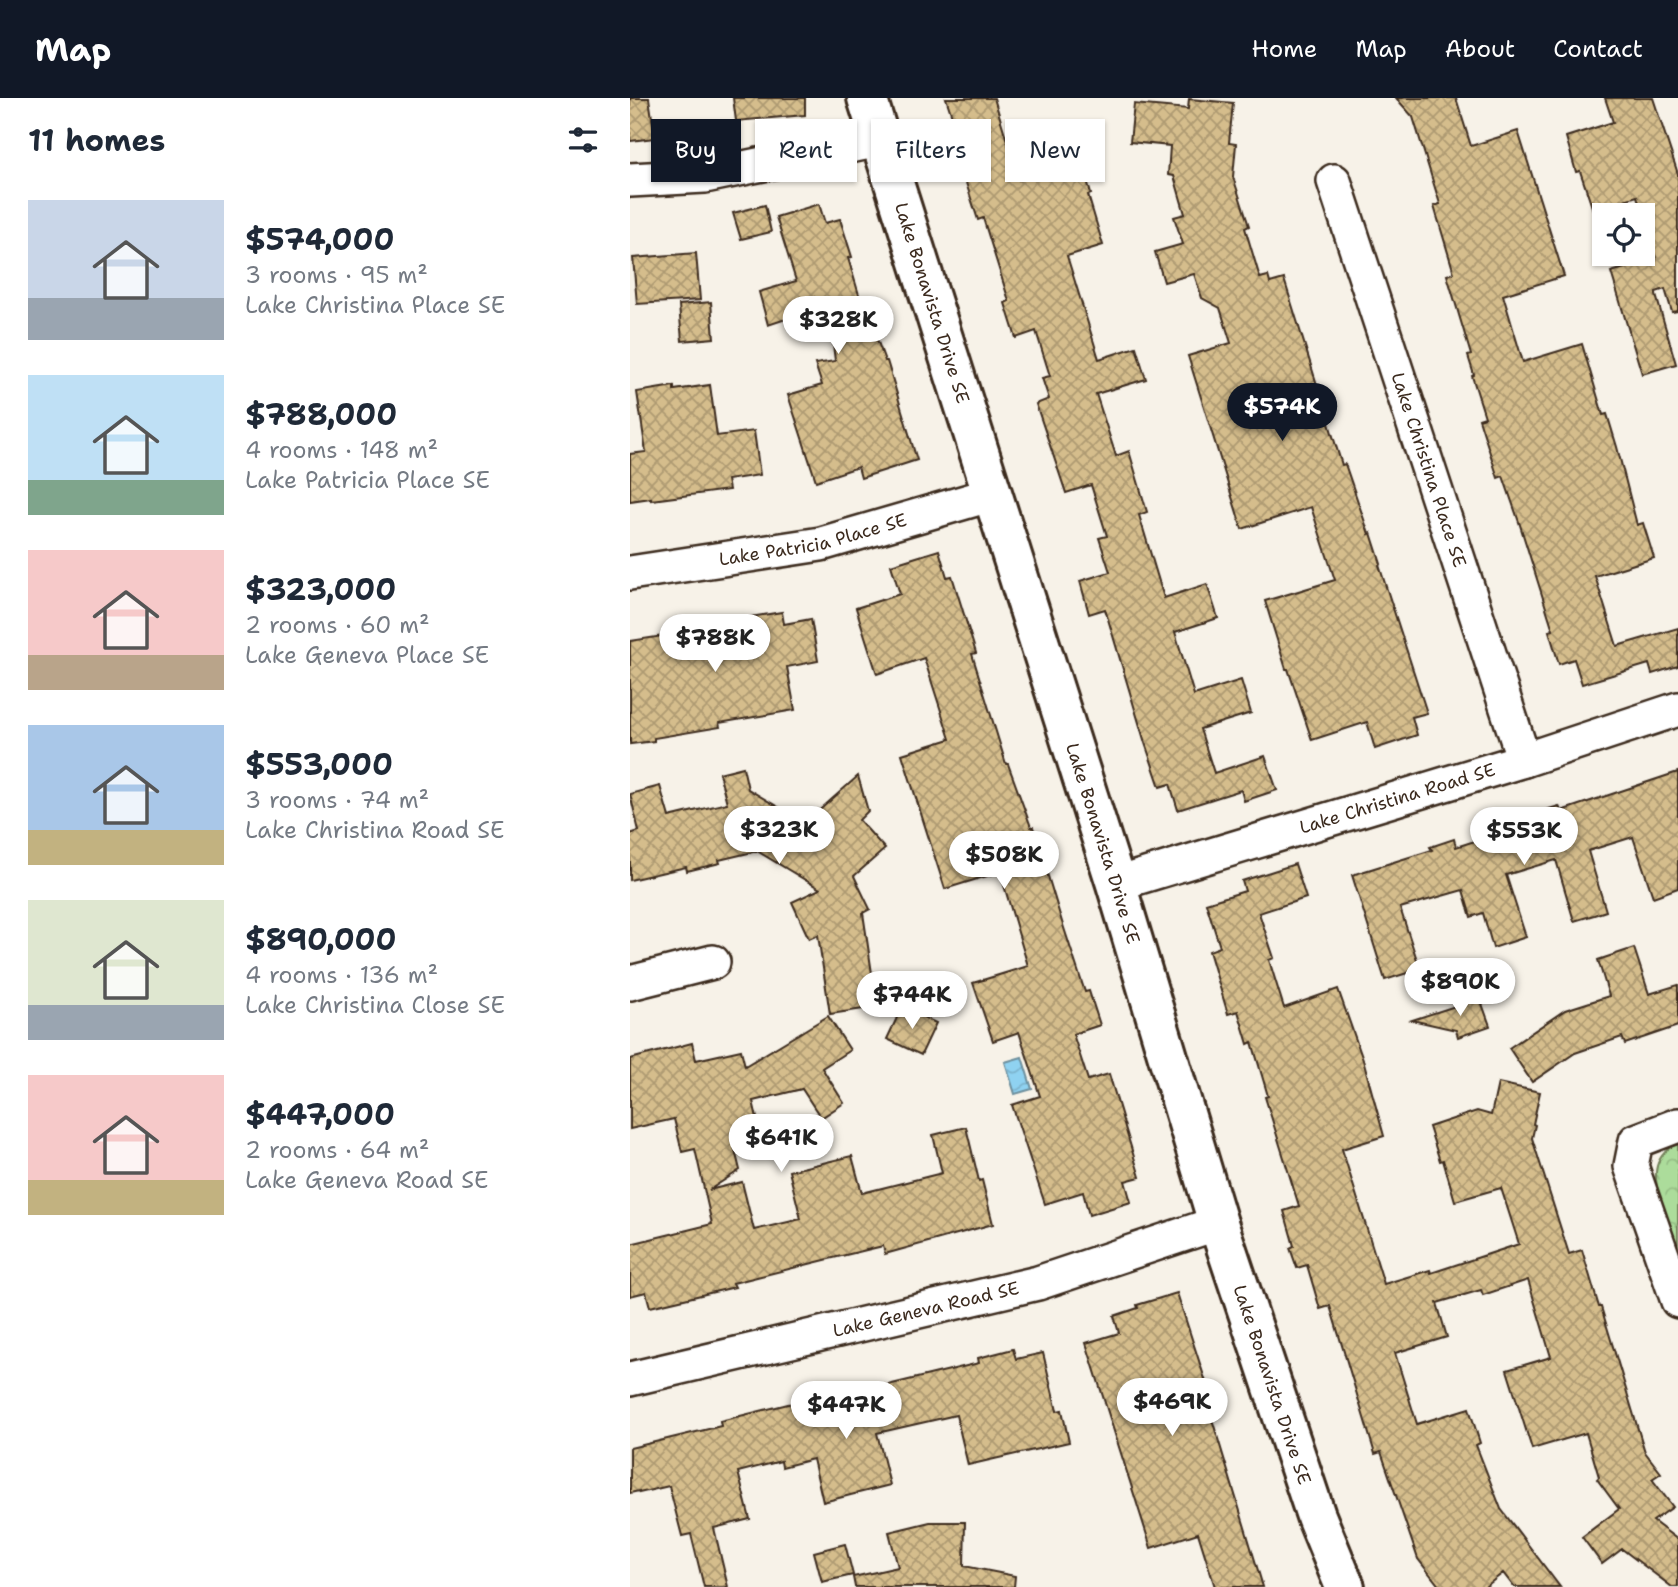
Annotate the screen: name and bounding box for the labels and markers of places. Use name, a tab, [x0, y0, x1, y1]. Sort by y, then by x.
pin: $328K	[789, 296, 887, 356]
pin: $574K	[1233, 384, 1331, 443]
pin: $788K	[666, 614, 764, 674]
pin: $323K	[730, 806, 828, 866]
pin: $553K	[1475, 808, 1573, 867]
pin: $508K	[955, 832, 1053, 891]
pin: $890K	[1411, 958, 1509, 1018]
pin: $744K	[863, 972, 961, 1031]
pin: $641K	[732, 1114, 830, 1174]
pin: $469K	[1123, 1378, 1221, 1438]
pin: $447K	[797, 1382, 895, 1441]

